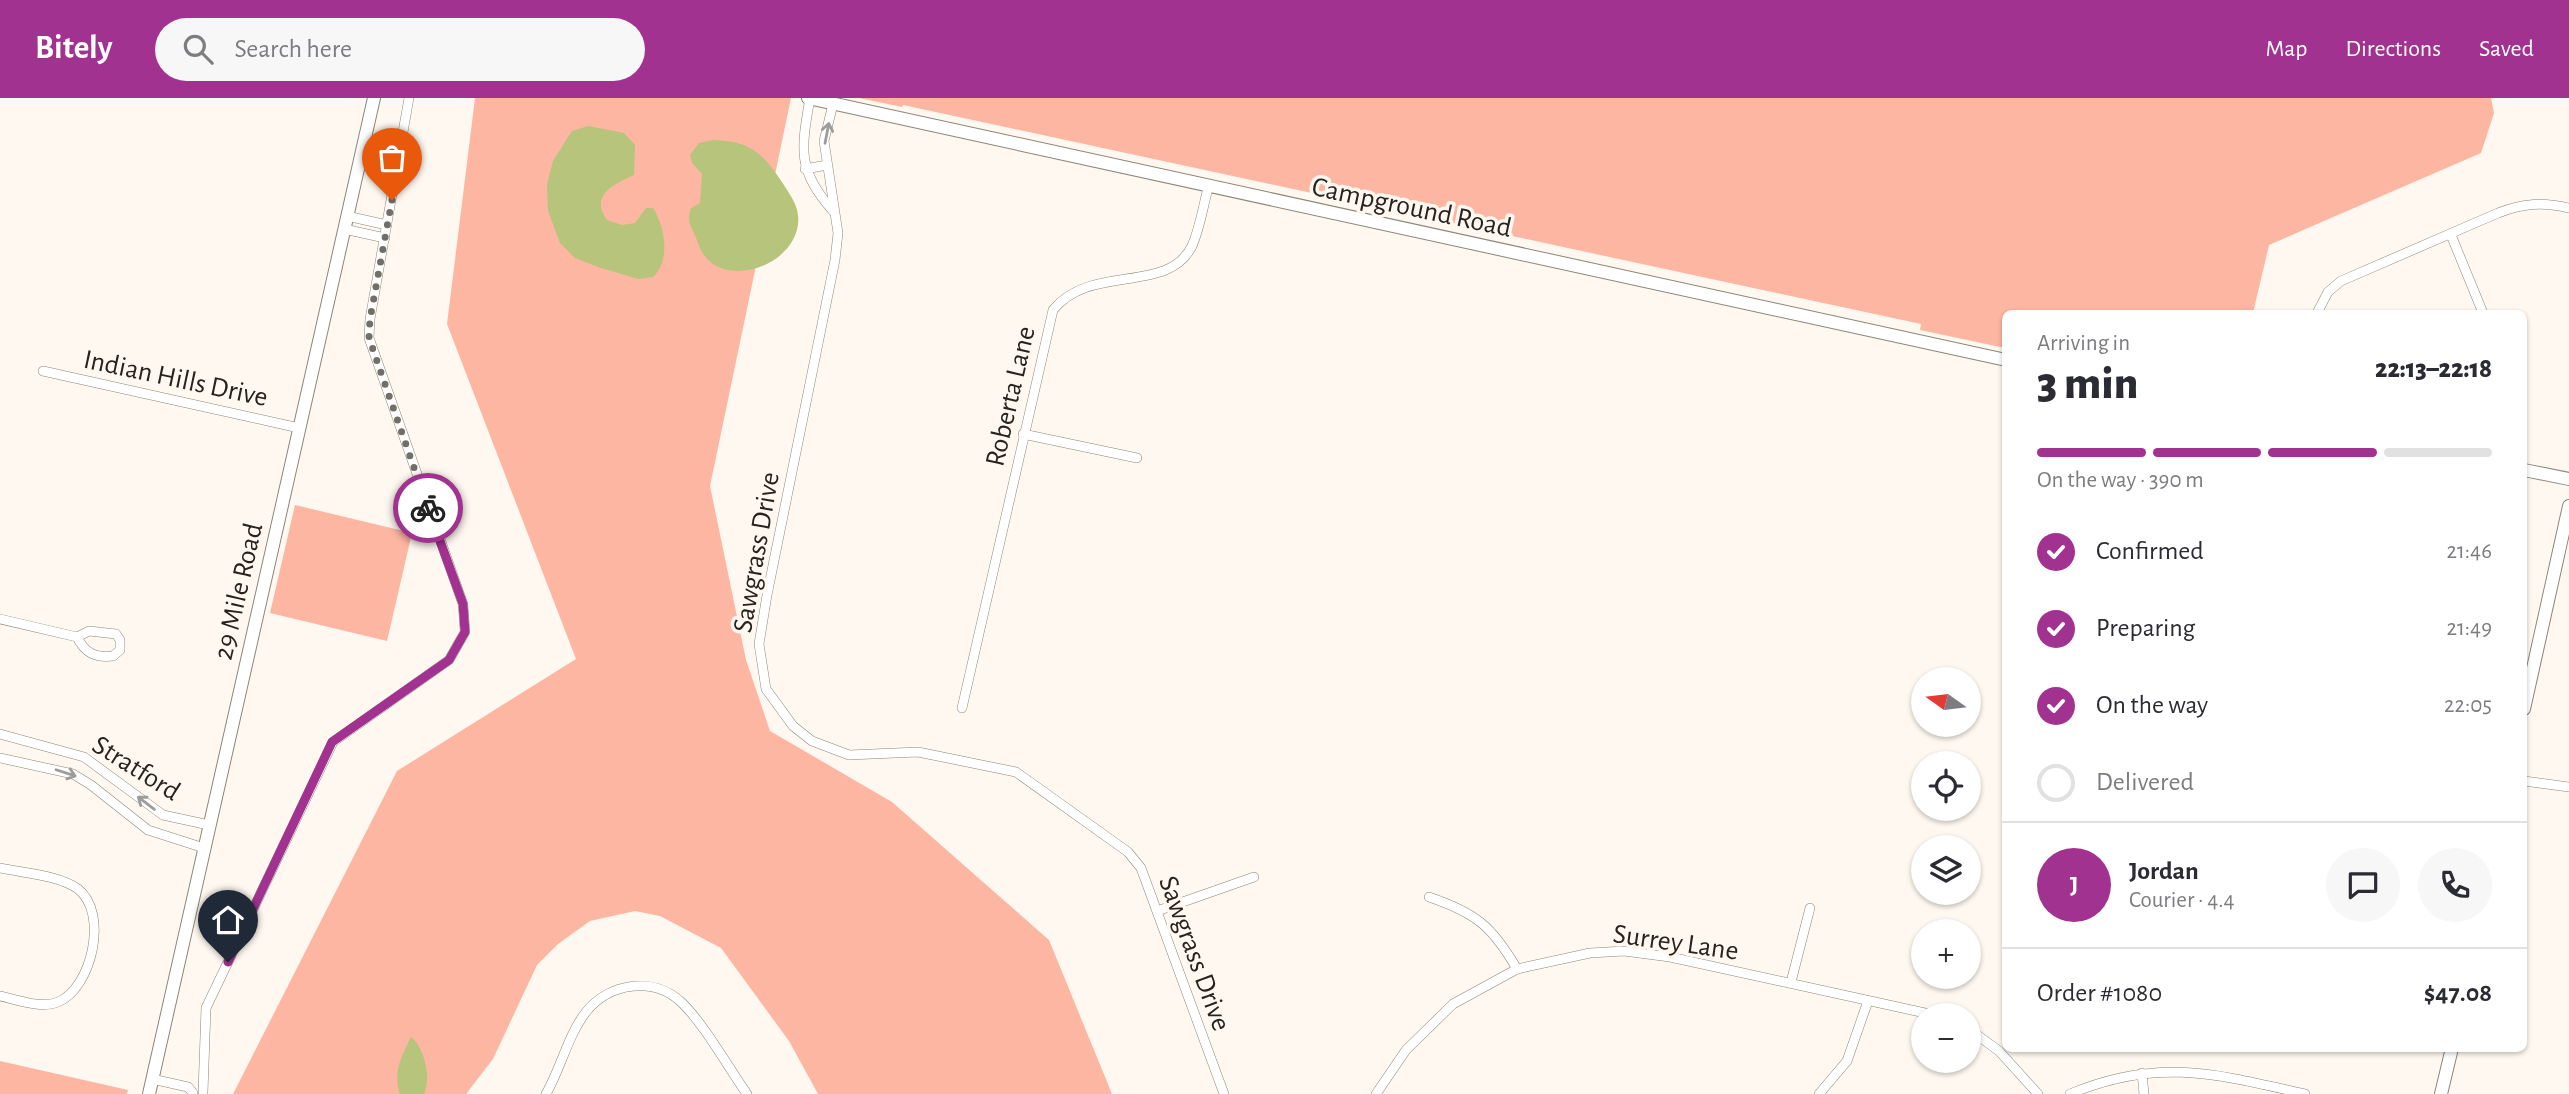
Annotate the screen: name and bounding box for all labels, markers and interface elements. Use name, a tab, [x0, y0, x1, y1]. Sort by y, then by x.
search box	[155, 18, 645, 81]
icon: search	[179, 30, 217, 68]
text: Bitely	[35, 32, 113, 65]
text: Search here	[235, 36, 352, 62]
text: Map	[2265, 37, 2307, 61]
text: Directions	[2345, 37, 2441, 61]
text: Saved	[2479, 37, 2534, 61]
one-way arrow	[820, 122, 834, 145]
pin	[362, 128, 422, 200]
icon: bag	[373, 139, 411, 177]
street label: Campground Road	[1309, 173, 1514, 243]
street label: Roberta Lane	[981, 324, 1041, 469]
text: Arriving in	[2037, 332, 2130, 355]
street label: Indian Hills Drive	[81, 346, 270, 412]
text: 22:13–22:18	[2375, 356, 2492, 382]
text: 3 min	[2037, 361, 2138, 407]
text: On the way · 390 m	[2037, 469, 2204, 492]
street label: Sawgrass Drive	[729, 470, 785, 635]
courier	[393, 473, 463, 543]
icon: bike	[409, 489, 447, 527]
street label: 29 Mile Road	[210, 520, 268, 663]
icon: check	[2037, 533, 2075, 571]
text: Confirmed	[2096, 538, 2204, 564]
text: 21:46	[2446, 540, 2492, 563]
icon: check	[2037, 610, 2075, 648]
text: Preparing	[2096, 615, 2195, 641]
text: 21:49	[2446, 617, 2492, 640]
north arrow	[1911, 667, 1981, 737]
map controls	[1911, 667, 1981, 1073]
icon: check	[2037, 687, 2075, 725]
text: On the way	[2096, 692, 2208, 718]
text: 22:05	[2444, 694, 2492, 717]
street label: Stratford	[87, 731, 185, 806]
button: locate	[1911, 751, 1981, 821]
one-way arrow	[55, 768, 77, 780]
text: Delivered	[2096, 769, 2194, 795]
one-way arrow	[137, 796, 156, 811]
button: layers	[1911, 835, 1981, 905]
button: chat	[2326, 848, 2400, 922]
button: phone	[2418, 848, 2492, 922]
text: Jordan	[2129, 858, 2199, 884]
text: J	[2070, 872, 2078, 898]
street label: Sawgrass Drive	[1153, 873, 1235, 1035]
text: Courier · 4.4	[2129, 889, 2235, 912]
pin	[198, 890, 258, 962]
icon: home	[209, 901, 247, 939]
button: +	[1911, 919, 1981, 989]
street label: Surrey Lane	[1611, 920, 1740, 966]
text: Order #1080	[2037, 980, 2162, 1006]
text: $47.08	[2424, 980, 2492, 1006]
button: −	[1911, 1003, 1981, 1073]

